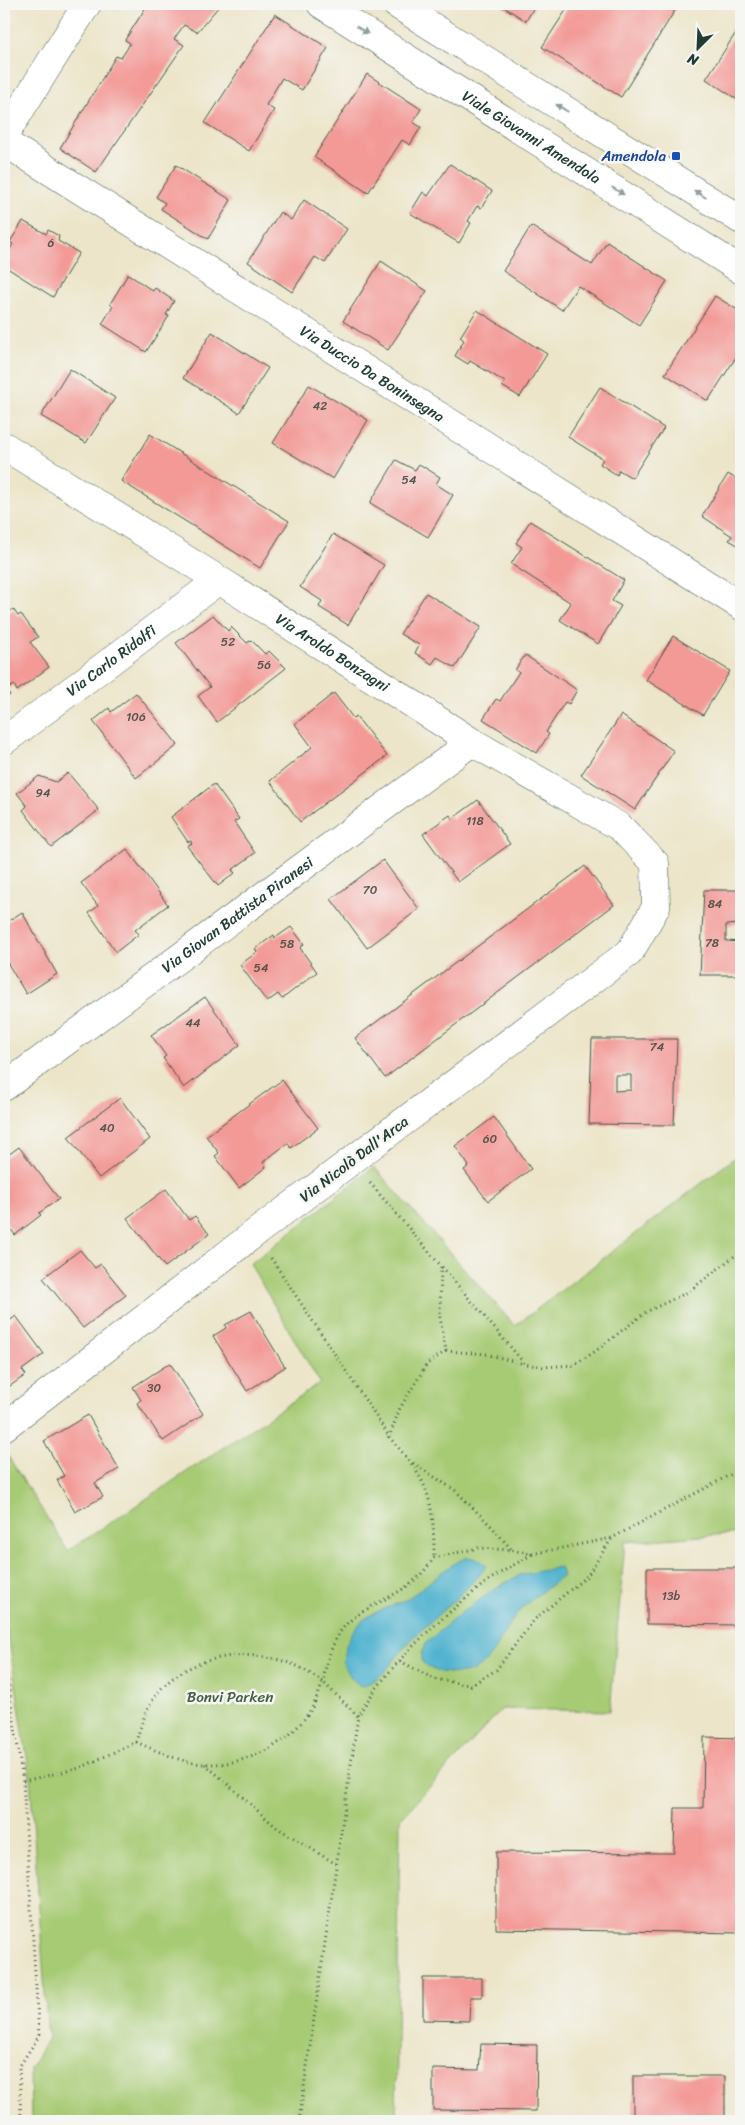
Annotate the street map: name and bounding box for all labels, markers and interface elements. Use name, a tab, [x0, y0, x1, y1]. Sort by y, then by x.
north arrow	[672, 22, 722, 72]
one-way arrow	[355, 25, 368, 34]
text: N	[683, 46, 703, 73]
street label: Viale Giovanni Amendola	[457, 83, 606, 191]
one-way arrow	[556, 103, 569, 113]
place label: Amendola	[601, 143, 666, 169]
marker: Amendola	[670, 150, 682, 162]
one-way arrow	[611, 187, 624, 196]
one-way arrow	[693, 190, 707, 199]
house number: 6	[48, 232, 55, 254]
street label: Via Duccio Da Boninsegna	[295, 318, 450, 429]
house number: 42	[313, 395, 327, 417]
house number: 54	[402, 469, 417, 491]
street label: Via Aroldo Bonzagni	[270, 606, 395, 699]
street label: Via Carlo Ridolfi	[61, 618, 163, 703]
house number: 52	[221, 631, 235, 653]
house number: 56	[257, 654, 271, 676]
house number: 106	[126, 706, 146, 728]
house number: 94	[36, 782, 51, 804]
house number: 118	[466, 810, 484, 832]
street label: Via Giovan Battista Piranesi	[156, 849, 320, 980]
house number: 70	[363, 879, 378, 901]
house number: 84	[708, 893, 723, 915]
house number: 78	[705, 932, 719, 954]
house number: 58	[280, 933, 294, 955]
house number: 54	[254, 957, 269, 979]
house number: 44	[185, 1012, 201, 1034]
house number: 74	[650, 1036, 665, 1058]
street label: Via Nicolò Dall'Arca	[294, 1109, 415, 1209]
house number: 40	[99, 1117, 115, 1139]
house number: 60	[483, 1128, 498, 1150]
house number: 30	[147, 1377, 161, 1399]
house number: 13b	[662, 1585, 681, 1607]
park label: Bonvi Parken	[187, 1684, 273, 1710]

